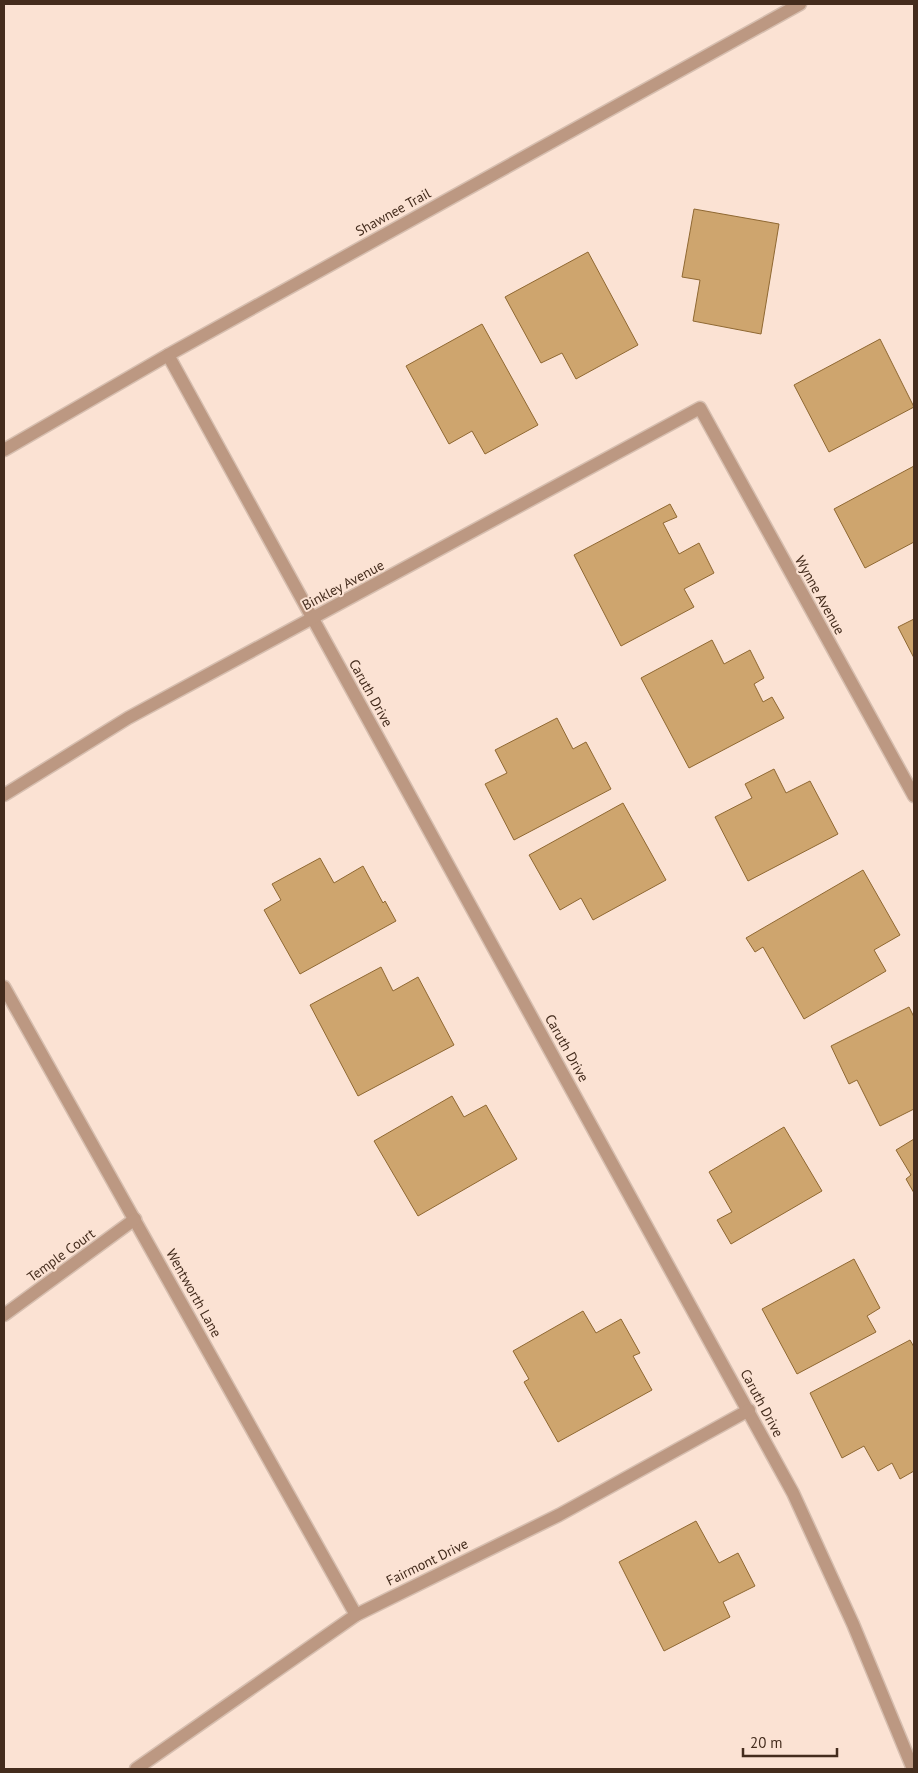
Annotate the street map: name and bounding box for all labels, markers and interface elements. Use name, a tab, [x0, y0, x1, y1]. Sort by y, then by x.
street label: Shawnee Trail	[352, 184, 434, 240]
street label: Wynne Avenue	[791, 552, 849, 638]
street label: Binkley Avenue	[299, 556, 387, 614]
street label: Caruth Drive	[345, 656, 397, 730]
street label: Caruth Drive	[541, 1011, 593, 1085]
street label: Temple Court	[24, 1224, 99, 1286]
street label: Wentworth Lane	[162, 1246, 226, 1340]
street label: Caruth Drive	[737, 1366, 787, 1440]
street label: Fairmont Drive	[383, 1534, 471, 1590]
scale bar	[743, 1726, 837, 1758]
text: 20 m	[750, 1733, 783, 1752]

